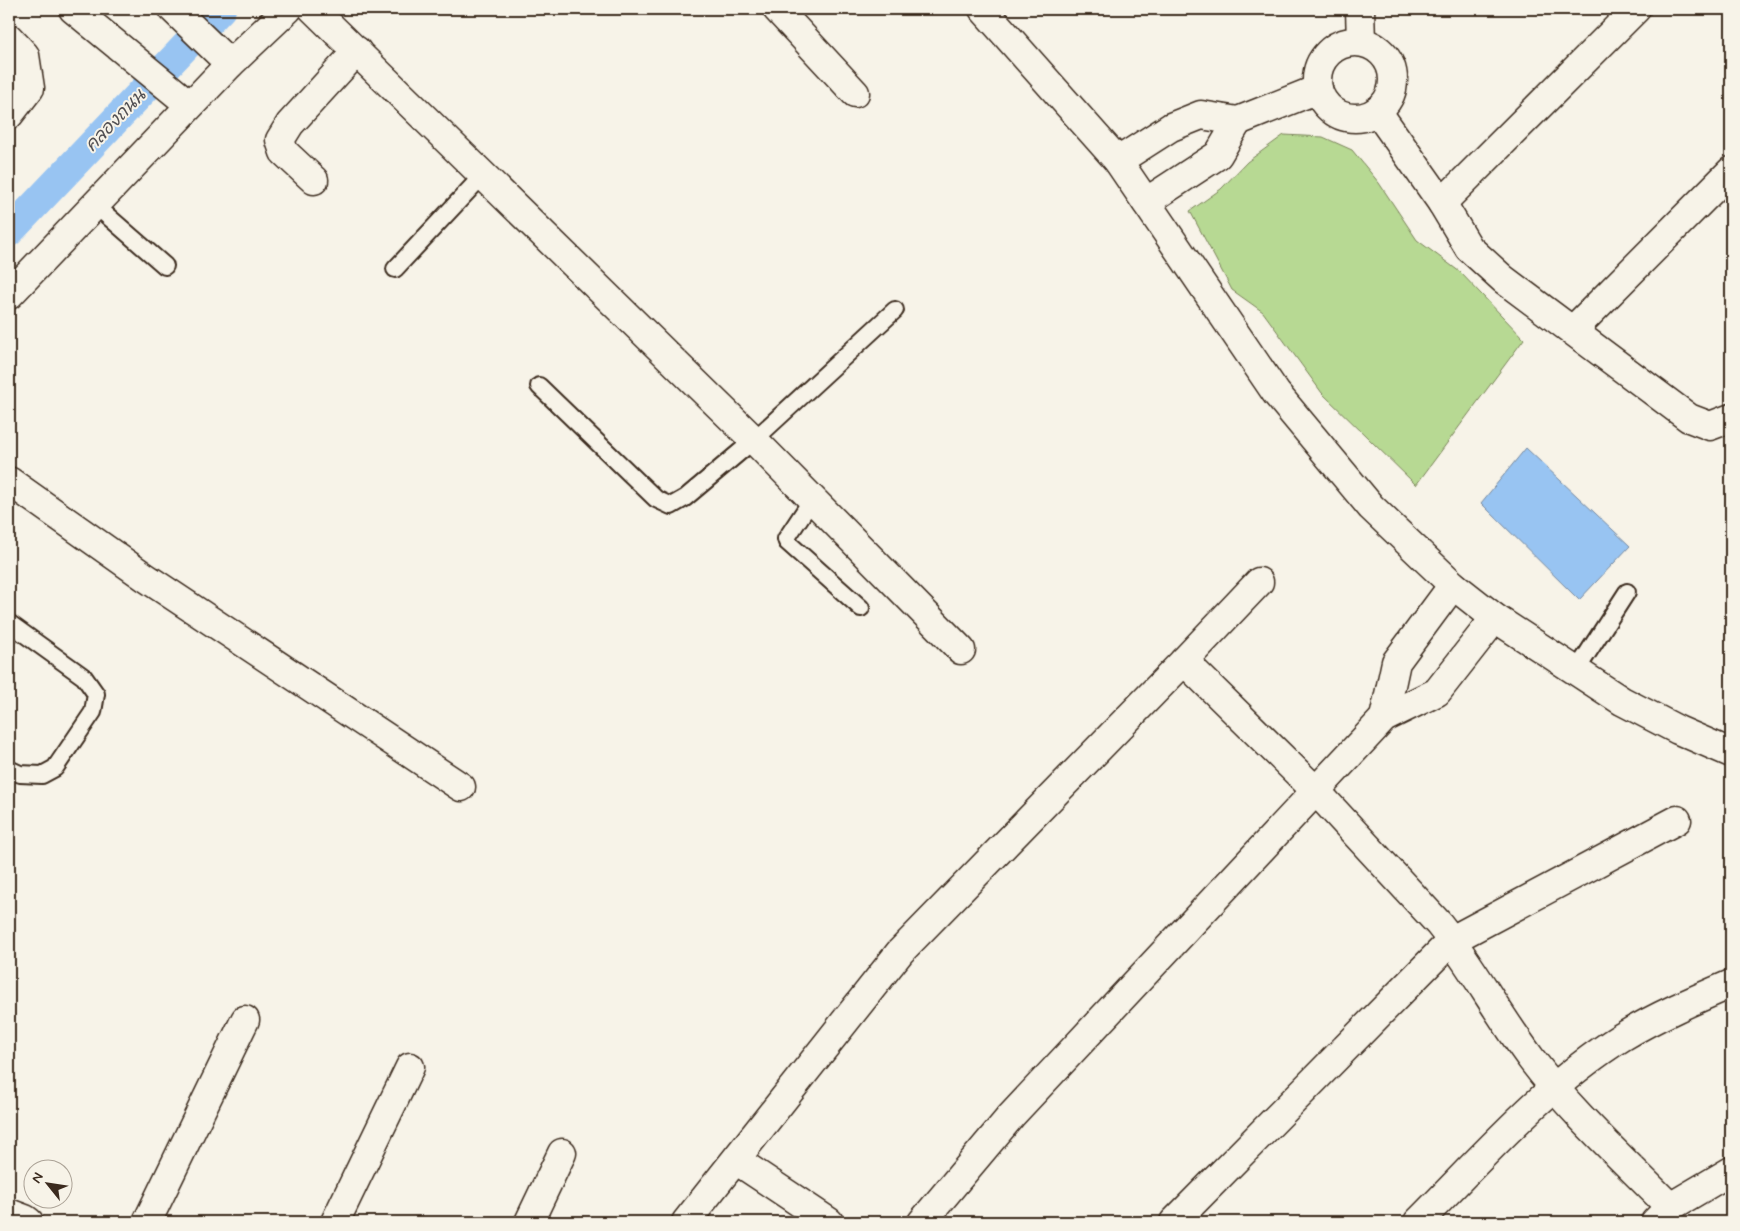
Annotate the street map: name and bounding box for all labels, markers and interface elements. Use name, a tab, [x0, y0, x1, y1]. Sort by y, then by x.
water label: คลองถนน	[80, 84, 152, 157]
north arrow	[22, 1158, 72, 1208]
text: N	[27, 1169, 48, 1187]

